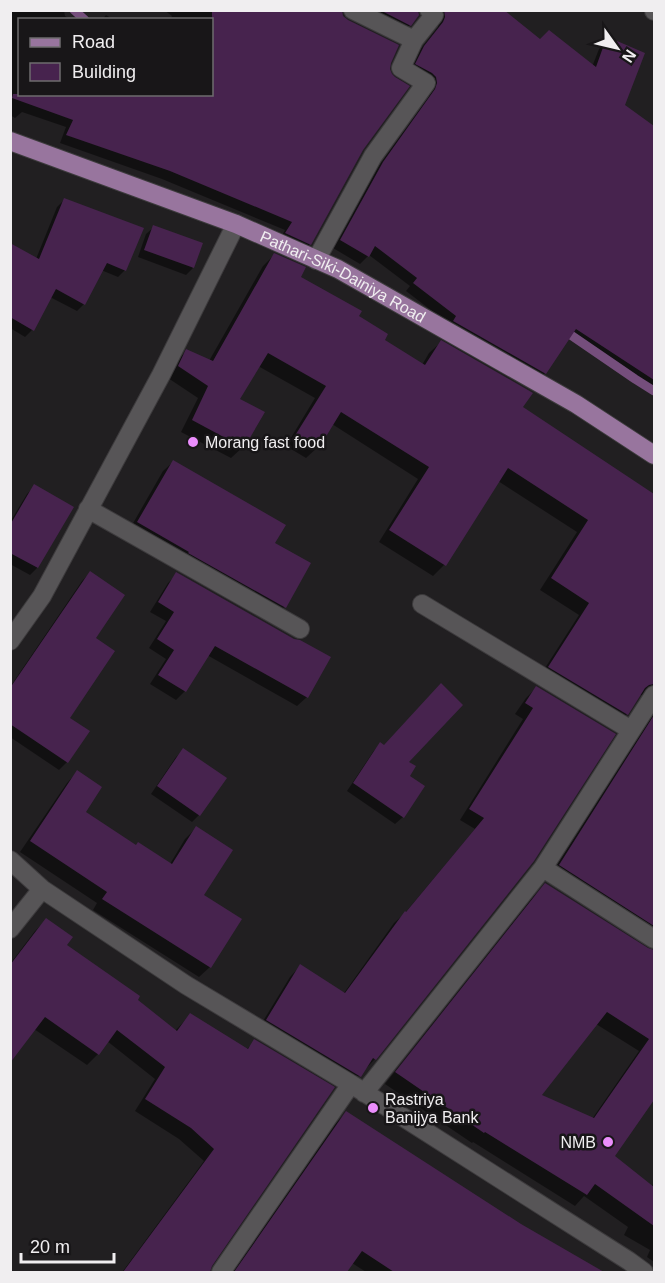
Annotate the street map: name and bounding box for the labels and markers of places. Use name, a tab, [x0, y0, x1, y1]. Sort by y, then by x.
place label: Morang fast food	[205, 434, 325, 451]
marker: Morang fast food	[186, 435, 200, 449]
place label: Rastriya Banijya Bank	[385, 1091, 479, 1126]
marker: Rastriya Banijya Bank	[366, 1101, 380, 1115]
place label: NMB	[560, 1134, 596, 1151]
marker: NMB	[601, 1135, 615, 1149]

